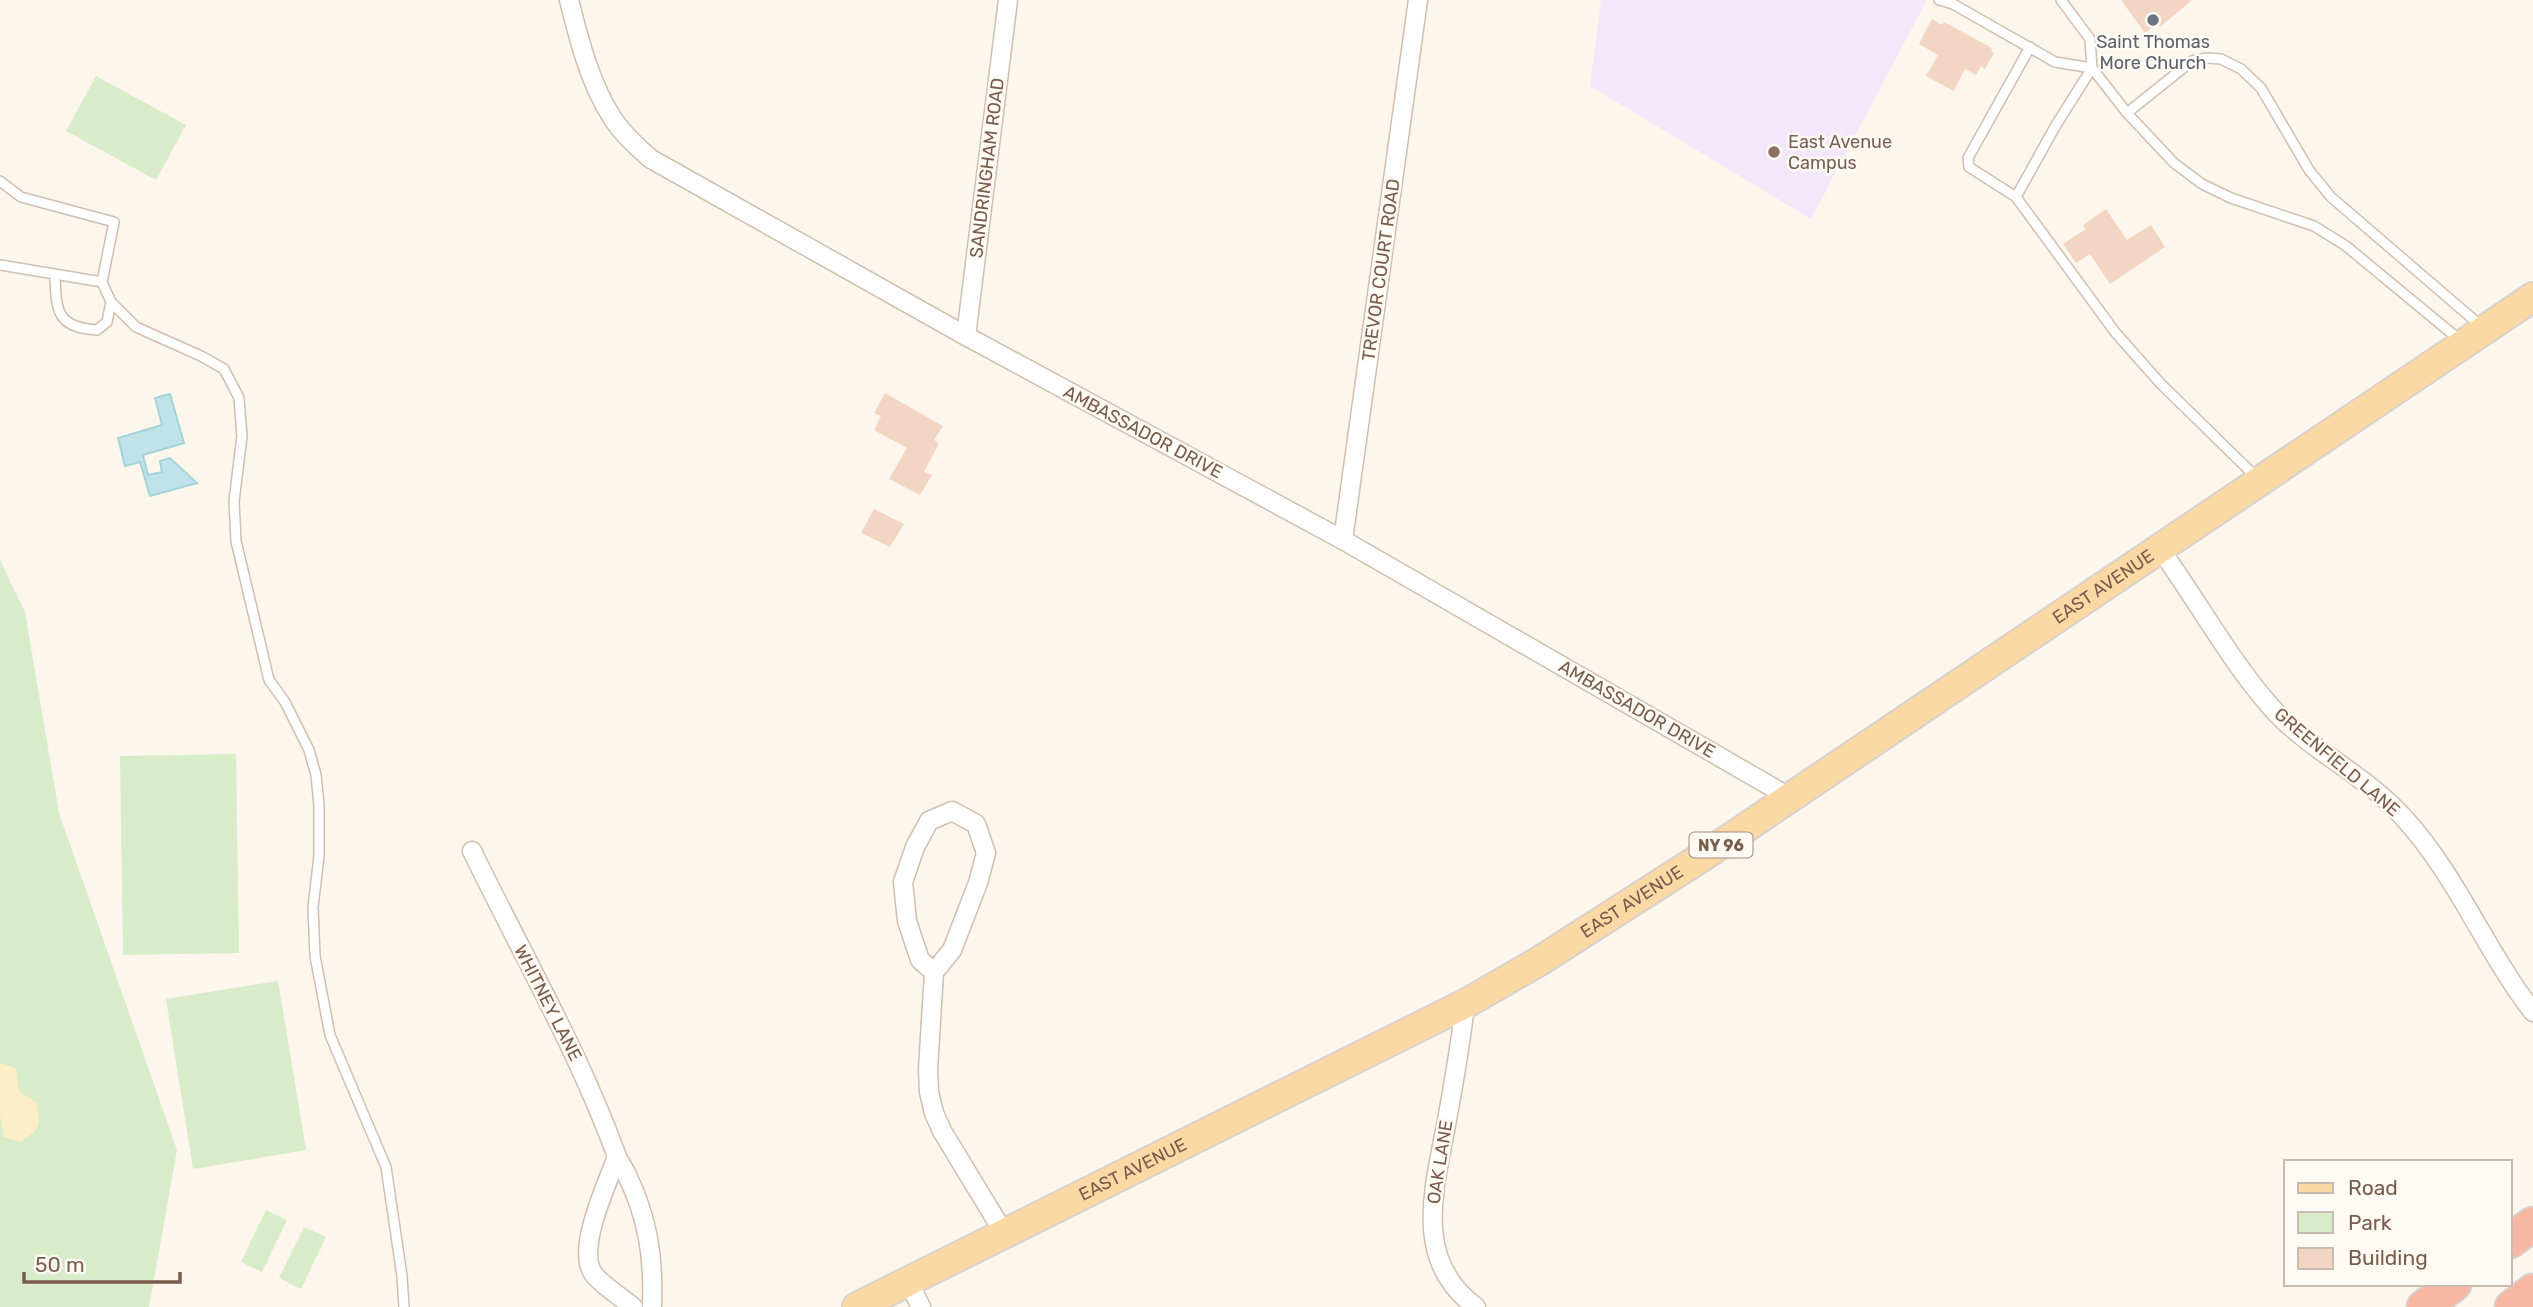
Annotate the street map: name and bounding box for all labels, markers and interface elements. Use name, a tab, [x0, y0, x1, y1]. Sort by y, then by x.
marker: Saint Thomas More Church	[2145, 12, 2161, 28]
place label: Saint Thomas More Church	[2096, 31, 2210, 74]
street label: SANDRINGHAM ROAD	[965, 77, 1009, 259]
place label: East Avenue Campus	[1788, 131, 1892, 174]
marker: East Avenue Campus	[1766, 144, 1782, 160]
street label: TREVOR COURT ROAD	[1357, 177, 1405, 363]
street label: AMBASSADOR DRIVE	[1060, 381, 1226, 483]
street label: EAST AVENUE	[2048, 545, 2158, 629]
street label: AMBASSADOR DRIVE	[1555, 655, 1719, 763]
street label: GREENFIELD LANE	[2270, 703, 2404, 821]
road number: NY 96	[1690, 832, 1752, 858]
street label: EAST AVENUE	[1576, 861, 1687, 943]
street label: WHITNEY LANE	[509, 941, 587, 1065]
street label: OAK LANE	[1423, 1118, 1457, 1206]
street label: EAST AVENUE	[1075, 1134, 1190, 1206]
legend	[2284, 1160, 2512, 1286]
text: Road	[2348, 1175, 2398, 1200]
text: Park	[2348, 1210, 2392, 1235]
scale bar	[24, 1240, 180, 1284]
text: Building	[2348, 1245, 2428, 1270]
text: 50 m	[35, 1252, 85, 1277]

